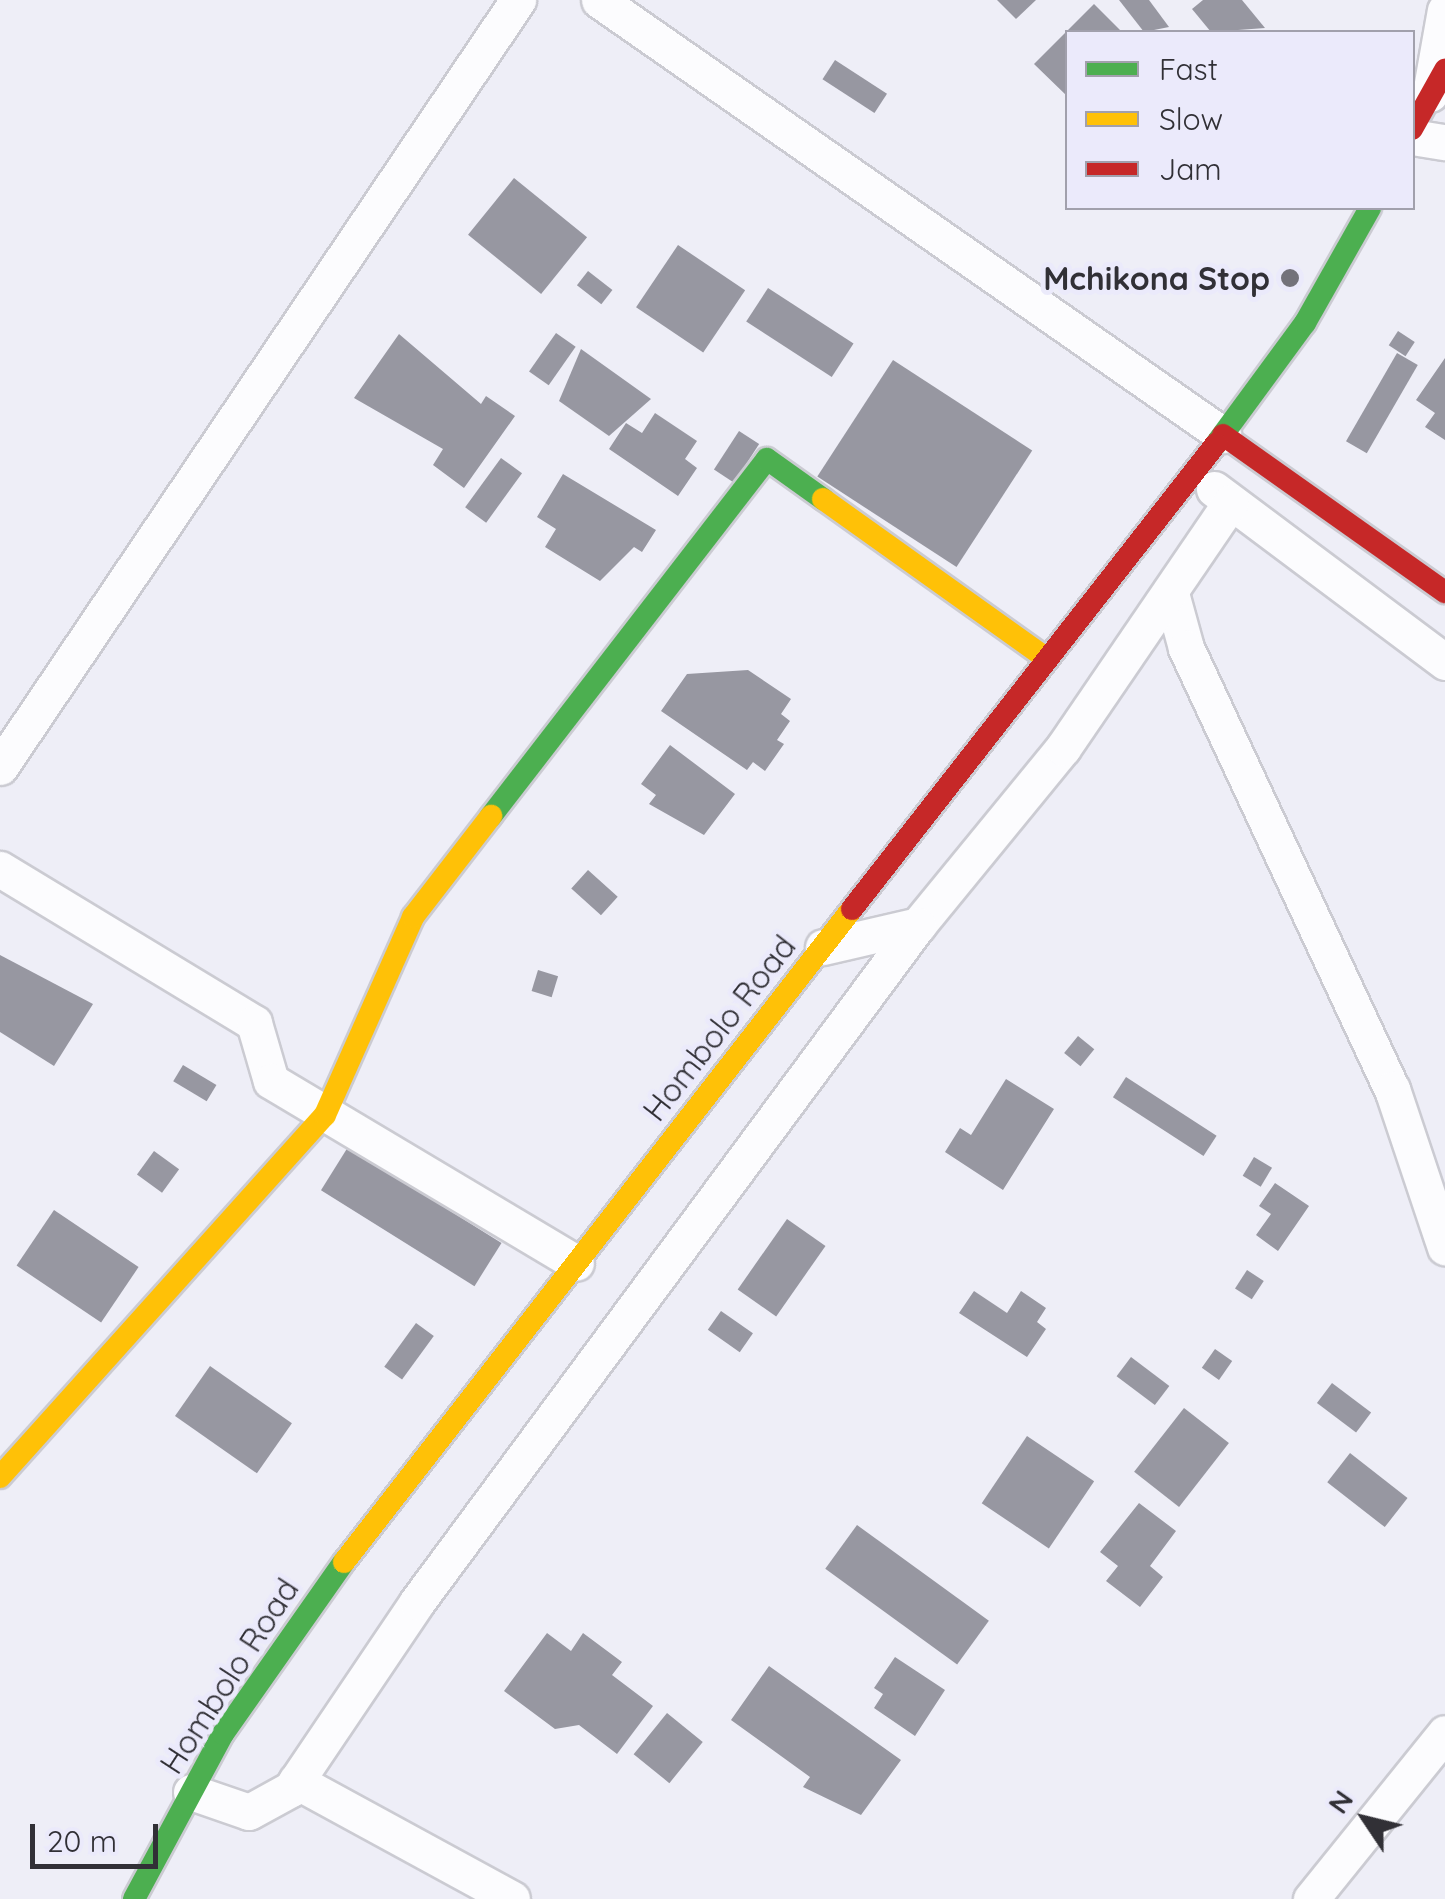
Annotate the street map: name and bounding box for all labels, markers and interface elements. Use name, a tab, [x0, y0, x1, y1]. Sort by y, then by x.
legend	[1065, 30, 1415, 210]
text: Fast	[1159, 50, 1218, 88]
text: Slow	[1159, 100, 1223, 138]
text: Jam	[1159, 150, 1222, 188]
place label: Mchikona Stop	[1043, 259, 1270, 297]
marker: Mchikona Stop	[1279, 267, 1301, 289]
street label: Hombolo Road	[635, 928, 803, 1128]
street label: Hombolo Road	[152, 1571, 306, 1781]
north arrow	[1315, 1769, 1415, 1869]
text: N	[1320, 1783, 1360, 1820]
scale bar	[35, 1804, 162, 1866]
text: 20 m	[47, 1822, 117, 1860]

